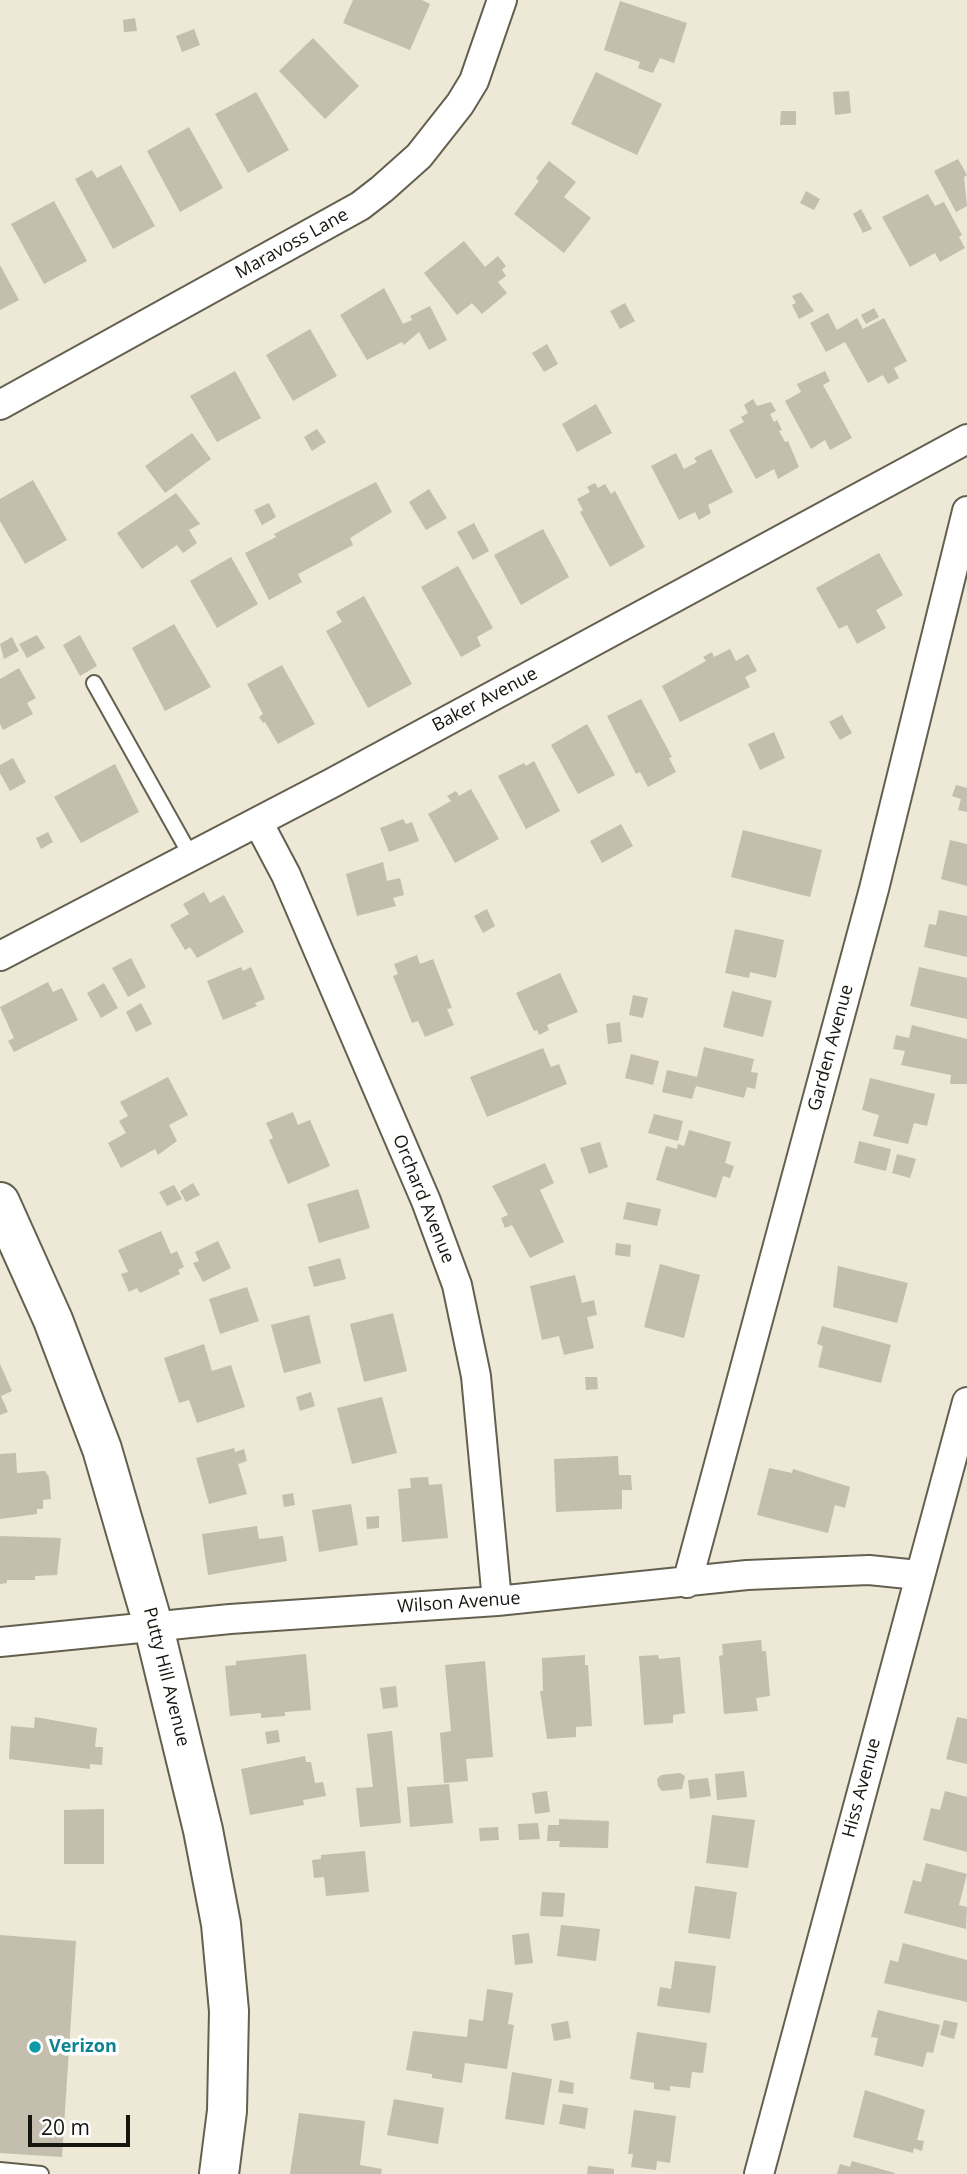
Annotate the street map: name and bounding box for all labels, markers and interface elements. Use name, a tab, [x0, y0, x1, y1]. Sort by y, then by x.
street label: Maravoss Lane	[232, 204, 352, 284]
street label: Baker Avenue	[429, 663, 541, 737]
street label: Garden Avenue	[804, 982, 858, 1114]
street label: Orchard Avenue	[387, 1132, 459, 1266]
street label: Wilson Avenue	[397, 1588, 521, 1618]
street label: Putty Hill Avenue	[138, 1605, 194, 1749]
street label: Hiss Avenue	[838, 1736, 886, 1840]
place label: Verizon	[49, 2036, 117, 2058]
marker: Verizon	[27, 2039, 43, 2055]
scale bar	[32, 2100, 133, 2144]
text: 20 m	[41, 2113, 90, 2141]

